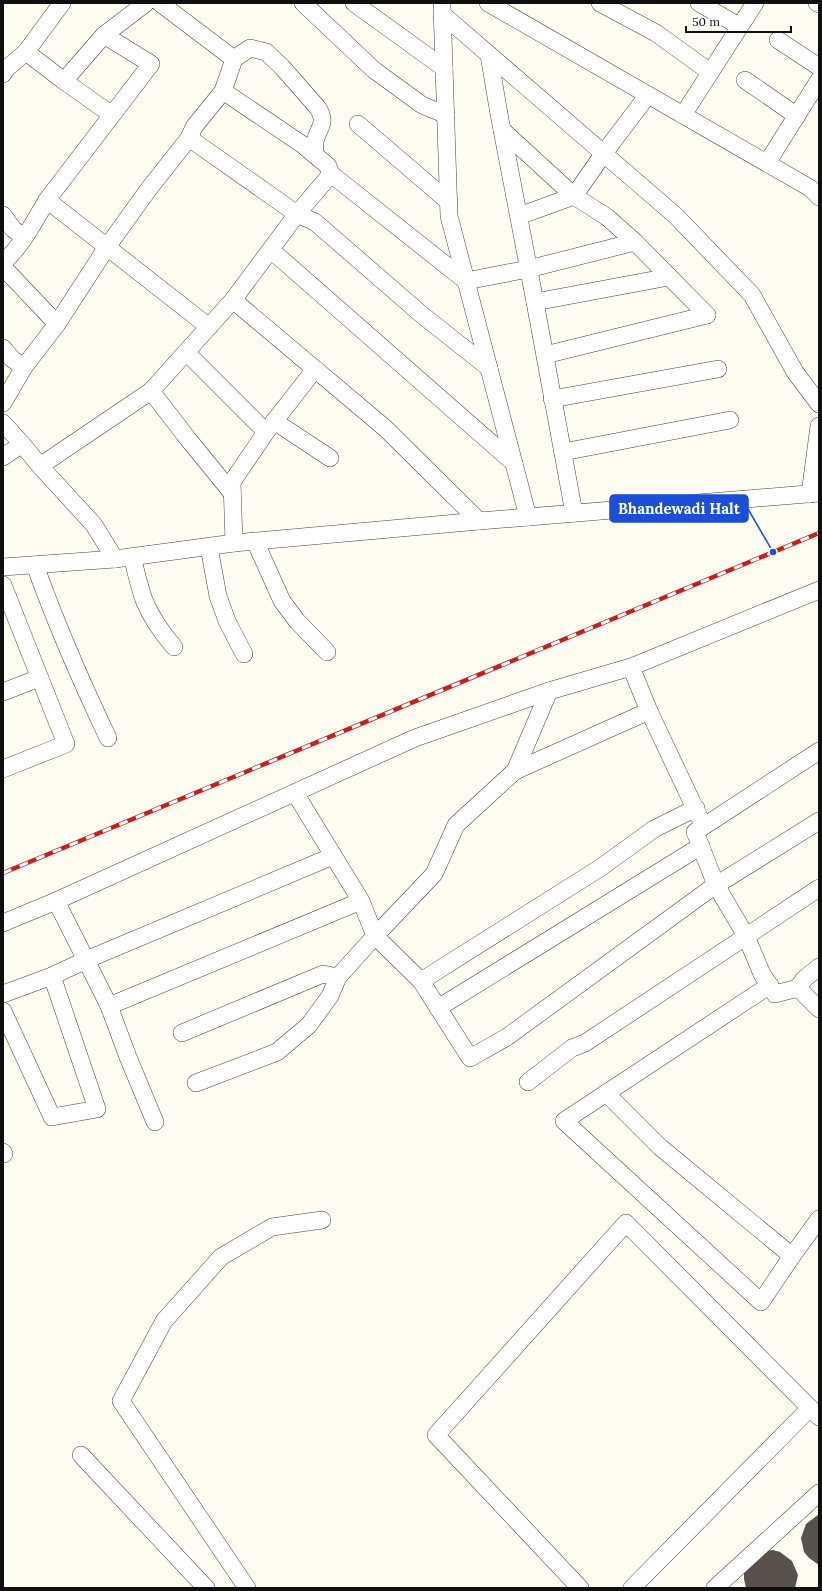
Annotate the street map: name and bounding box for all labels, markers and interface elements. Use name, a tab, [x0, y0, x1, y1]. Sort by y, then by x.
scale bar	[686, 8, 791, 34]
text: 50 m	[692, 14, 720, 29]
callout: Bhandewadi Halt	[610, 495, 748, 522]
text: Bhandewadi Halt	[618, 499, 741, 518]

